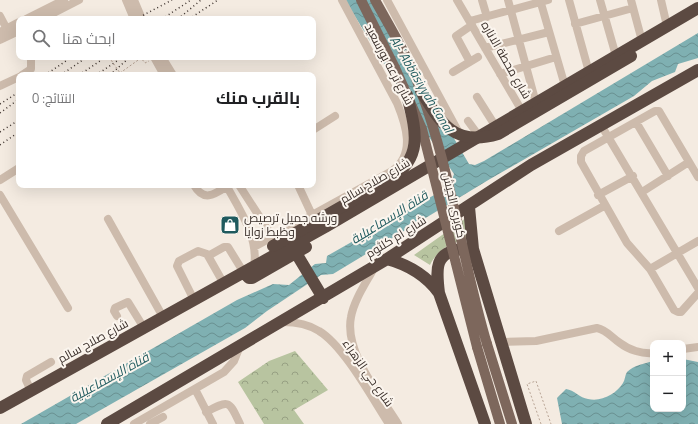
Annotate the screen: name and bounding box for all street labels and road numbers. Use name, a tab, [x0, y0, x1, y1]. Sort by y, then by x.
street label: شارع محطة الاناره	[476, 17, 537, 102]
street label: شارع ترعه بورسعيد	[360, 19, 419, 108]
street label: شارع صلاح سالم	[336, 153, 413, 208]
street label: كوبرى الجيش	[438, 170, 471, 240]
street label: شارع ام كلثوم	[362, 210, 430, 263]
street label: شارع صلاح سالم	[54, 313, 132, 368]
street label: شارع حي الزهراء	[337, 335, 399, 411]

